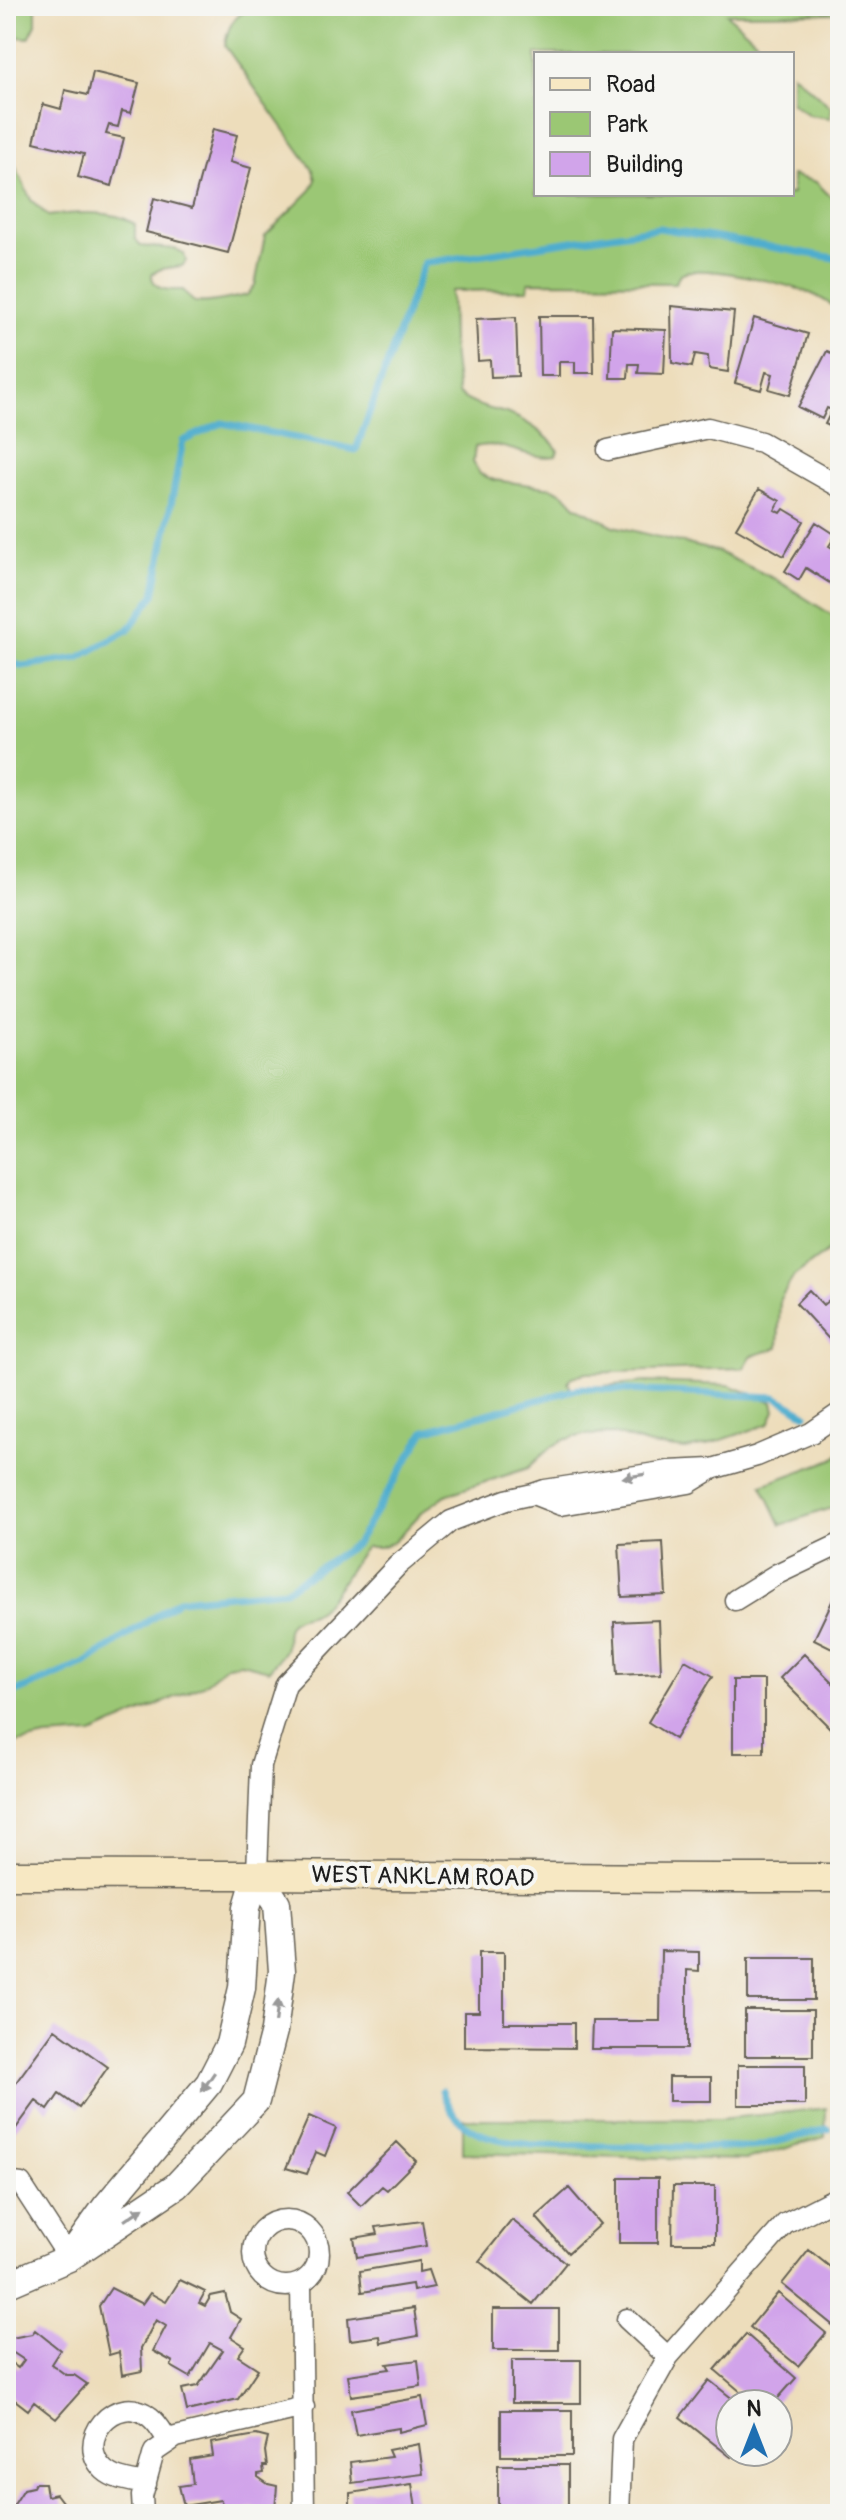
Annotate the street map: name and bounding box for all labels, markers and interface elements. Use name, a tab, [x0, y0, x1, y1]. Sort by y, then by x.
legend	[534, 52, 794, 196]
text: Road	[606, 70, 656, 99]
text: Park	[606, 110, 648, 139]
text: Building	[606, 150, 683, 179]
one-way arrow	[622, 1470, 647, 1483]
street label: WEST ANKLAM ROAD	[311, 1860, 535, 1893]
one-way arrow	[270, 1998, 283, 2023]
one-way arrow	[200, 2072, 215, 2093]
one-way arrow	[123, 2207, 144, 2222]
north arrow	[714, 2388, 794, 2468]
text: N	[747, 2395, 762, 2423]

